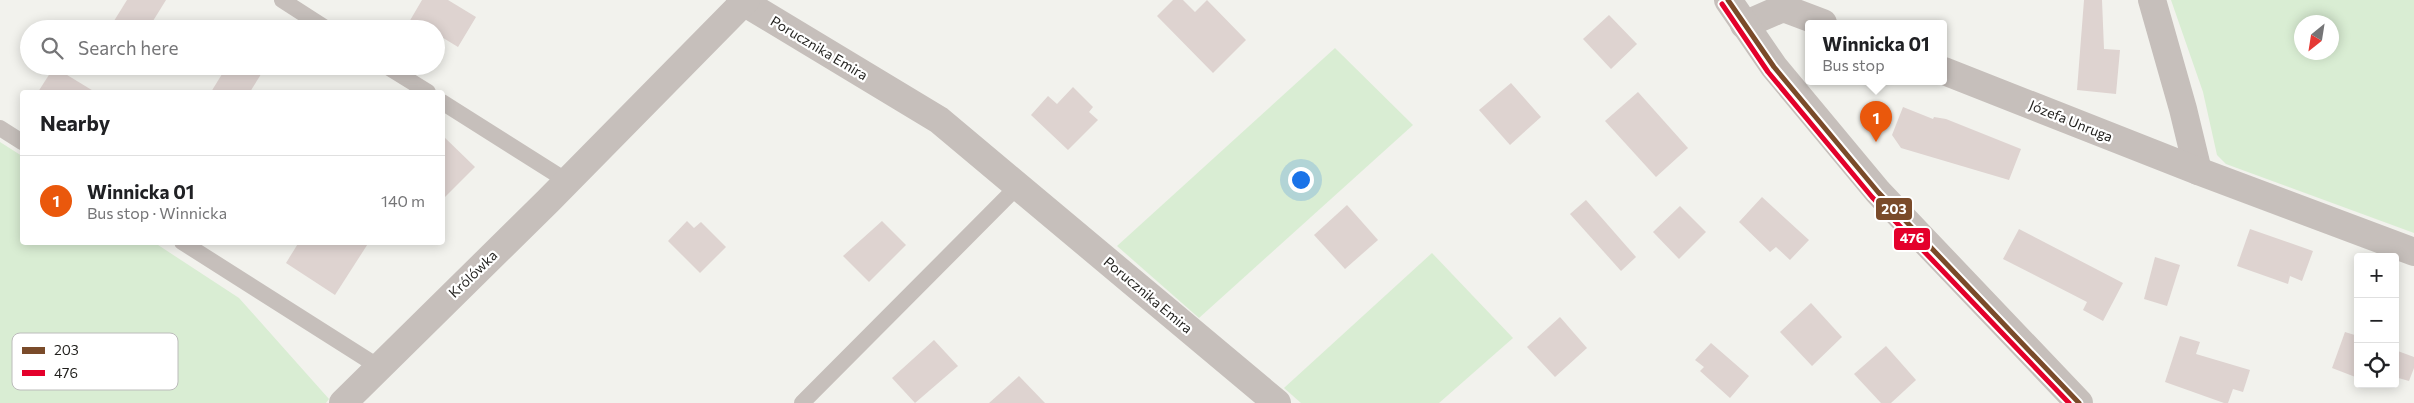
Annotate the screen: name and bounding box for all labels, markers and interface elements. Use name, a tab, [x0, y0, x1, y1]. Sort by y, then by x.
street label: Porucznika Emira	[768, 12, 871, 83]
north arrow	[2294, 15, 2339, 60]
search box	[20, 20, 445, 75]
popup	[1805, 20, 1947, 85]
text: Winnicka 01	[1822, 32, 1930, 55]
icon: search	[38, 34, 66, 62]
text: Search here	[78, 36, 178, 59]
text: Bus stop	[1822, 55, 1885, 74]
street label: Józefa Unruga	[2027, 96, 2115, 145]
pin: 1	[1860, 101, 1892, 142]
text: Nearby	[40, 110, 110, 135]
your location	[1288, 167, 1314, 193]
text: Winnicka 01	[87, 180, 194, 203]
text: 1	[52, 191, 60, 210]
text: 140 m	[381, 191, 425, 210]
line badge: 203	[1875, 197, 1913, 221]
text: 203	[1881, 200, 1907, 217]
text: Bus stop · Winnicka	[87, 203, 227, 222]
line badge: 476	[1893, 227, 1931, 251]
text: 476	[1900, 229, 1925, 246]
street label: Królówka	[445, 246, 500, 301]
street label: Porucznika Emira	[1101, 253, 1196, 337]
map controls	[2354, 253, 2399, 388]
button: +	[2354, 253, 2399, 298]
button: −	[2354, 298, 2399, 343]
legend	[12, 333, 178, 390]
text: 203	[54, 341, 79, 358]
button: locate	[2354, 343, 2399, 388]
text: 476	[54, 364, 78, 381]

